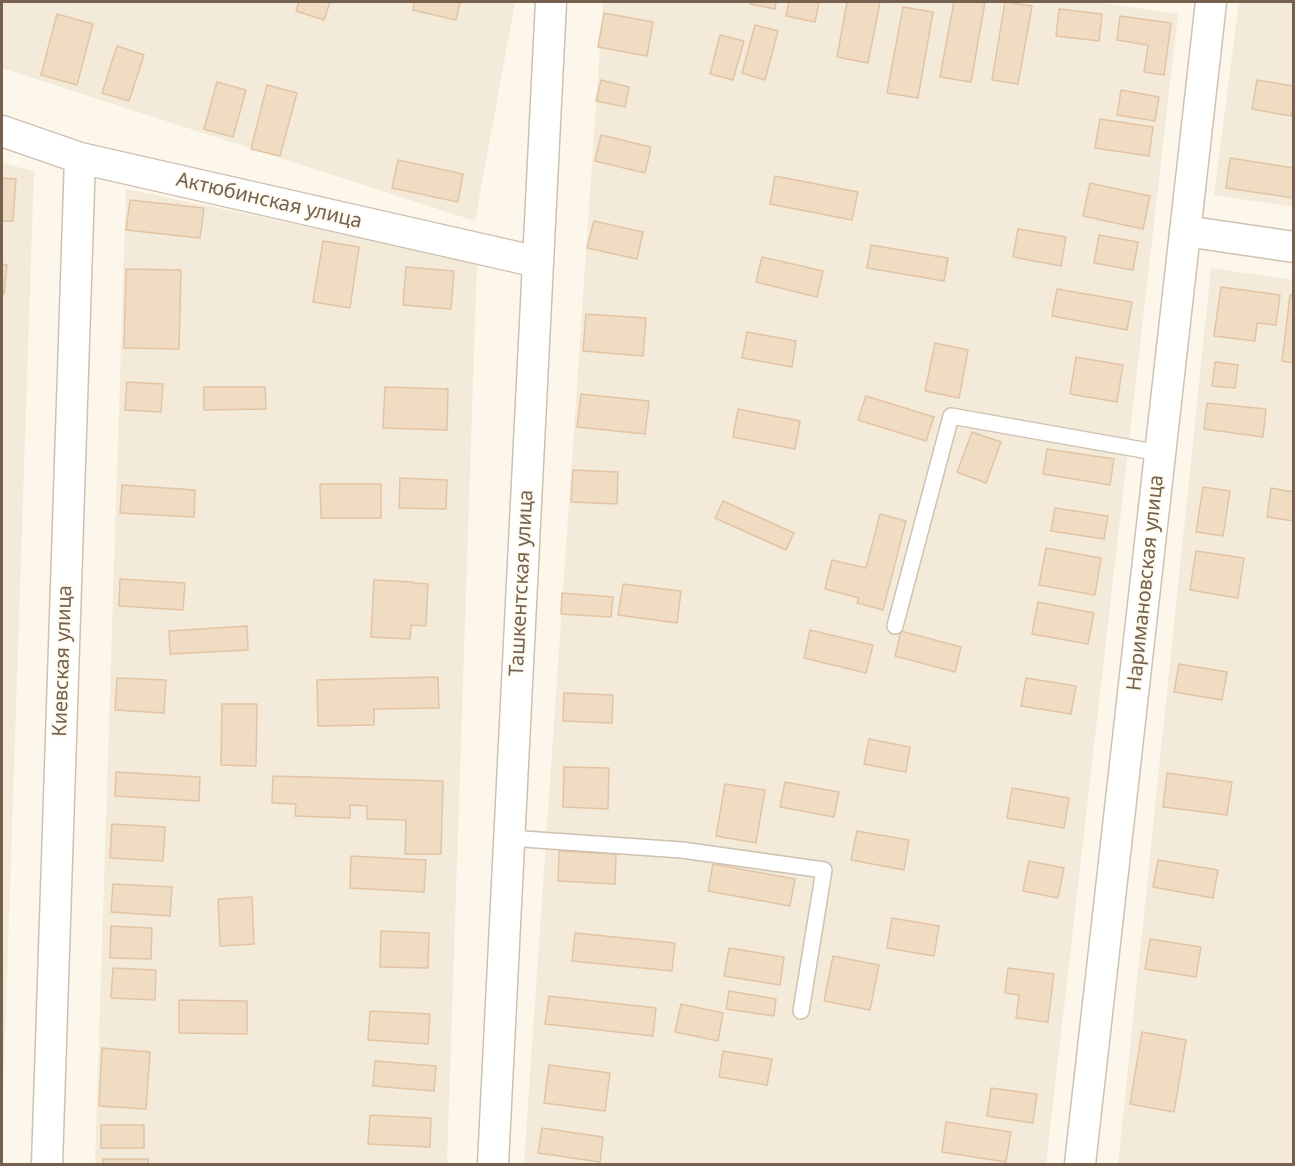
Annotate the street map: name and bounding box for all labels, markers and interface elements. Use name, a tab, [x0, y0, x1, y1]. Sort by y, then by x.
street label: Актюбинская улица	[174, 168, 364, 234]
street label: Наримановская улица	[1123, 474, 1169, 692]
street label: Ташкентская улица	[505, 489, 539, 677]
street label: Киевская улица	[48, 585, 78, 737]

